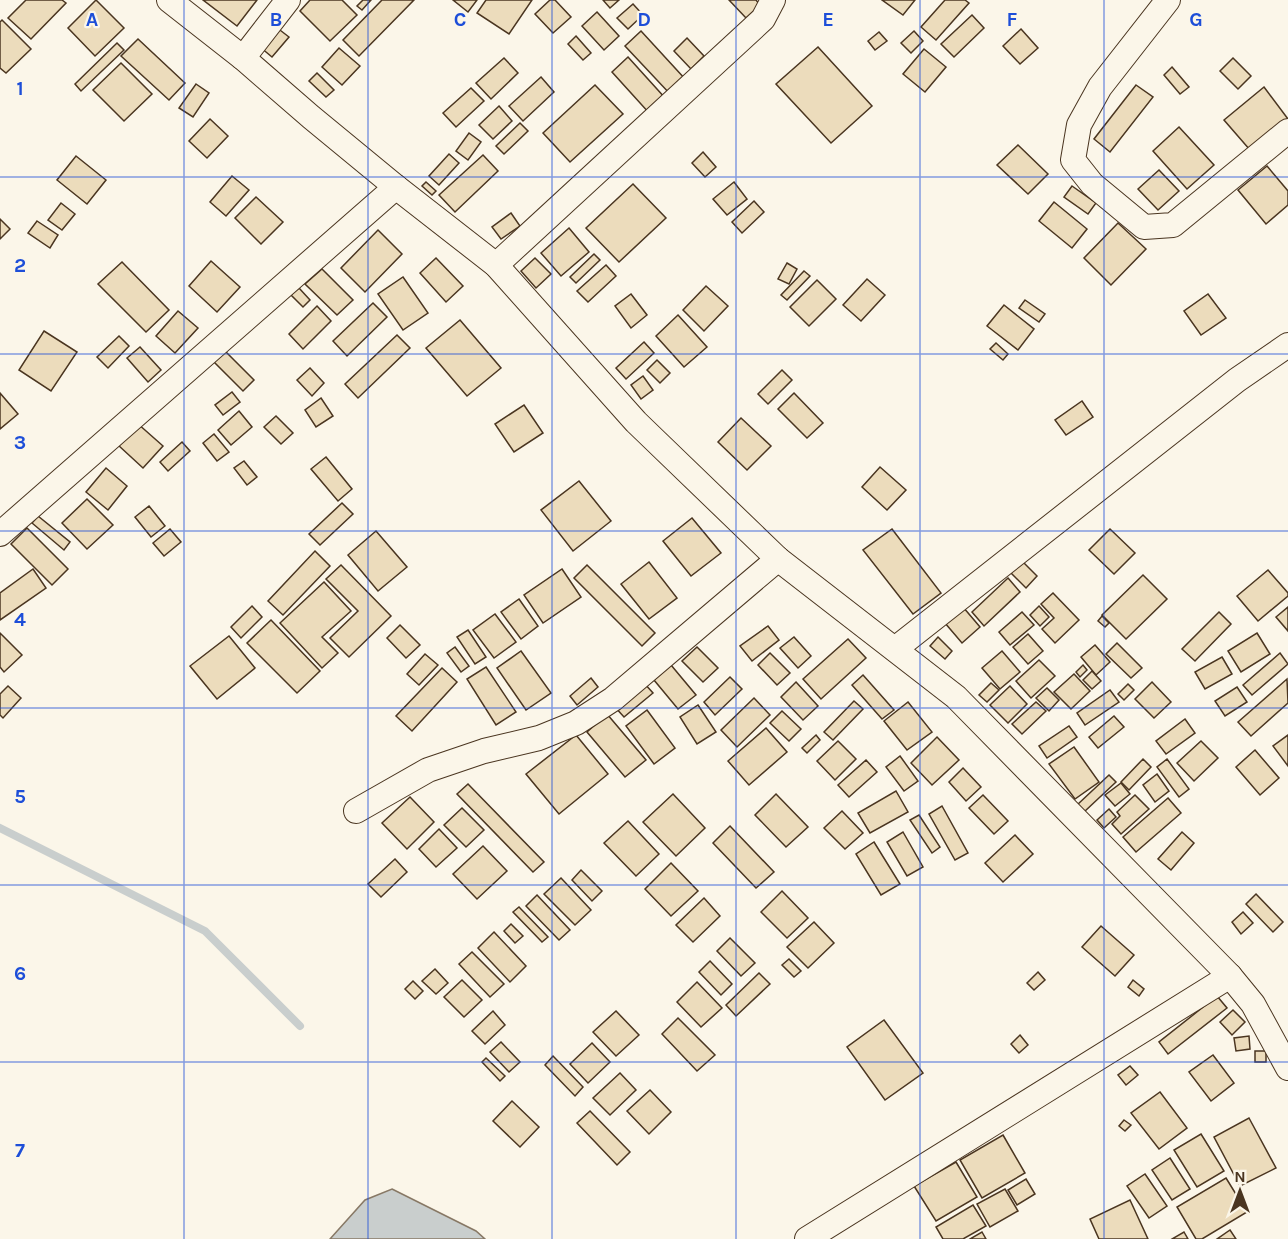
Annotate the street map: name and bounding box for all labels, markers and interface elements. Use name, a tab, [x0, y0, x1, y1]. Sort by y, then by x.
text: A	[86, 8, 99, 31]
text: B	[270, 8, 282, 31]
text: C	[454, 8, 466, 31]
text: D	[637, 8, 651, 31]
text: E	[822, 8, 834, 31]
text: F	[1007, 8, 1018, 31]
text: G	[1189, 8, 1203, 31]
text: 1	[16, 77, 24, 100]
text: 2	[14, 254, 26, 277]
text: 3	[14, 431, 26, 454]
text: 4	[14, 608, 26, 631]
text: 5	[14, 785, 26, 808]
text: 6	[14, 962, 26, 985]
text: 7	[15, 1139, 25, 1162]
north arrow	[1210, 1161, 1270, 1221]
text: N	[1234, 1167, 1246, 1186]

